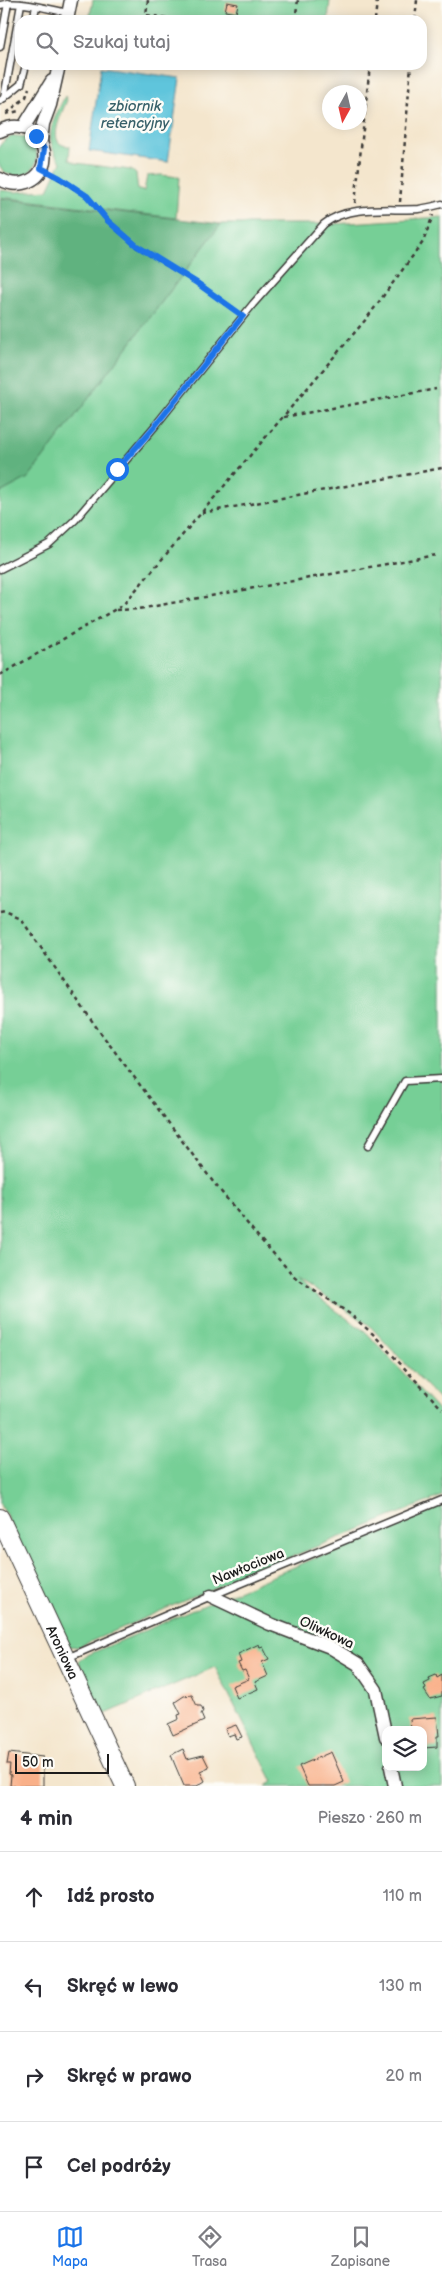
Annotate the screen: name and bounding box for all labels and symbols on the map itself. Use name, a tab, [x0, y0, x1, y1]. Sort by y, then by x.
north arrow	[322, 85, 367, 130]
water label: zbiornik retencyjny	[101, 97, 171, 133]
route end	[25, 125, 48, 148]
route start	[106, 458, 129, 481]
street label: Nawłociowa	[210, 1544, 287, 1589]
street label: Oliwkowa	[297, 1612, 357, 1652]
street label: Aroniowa	[42, 1623, 82, 1682]
scale bar	[15, 1751, 109, 1774]

